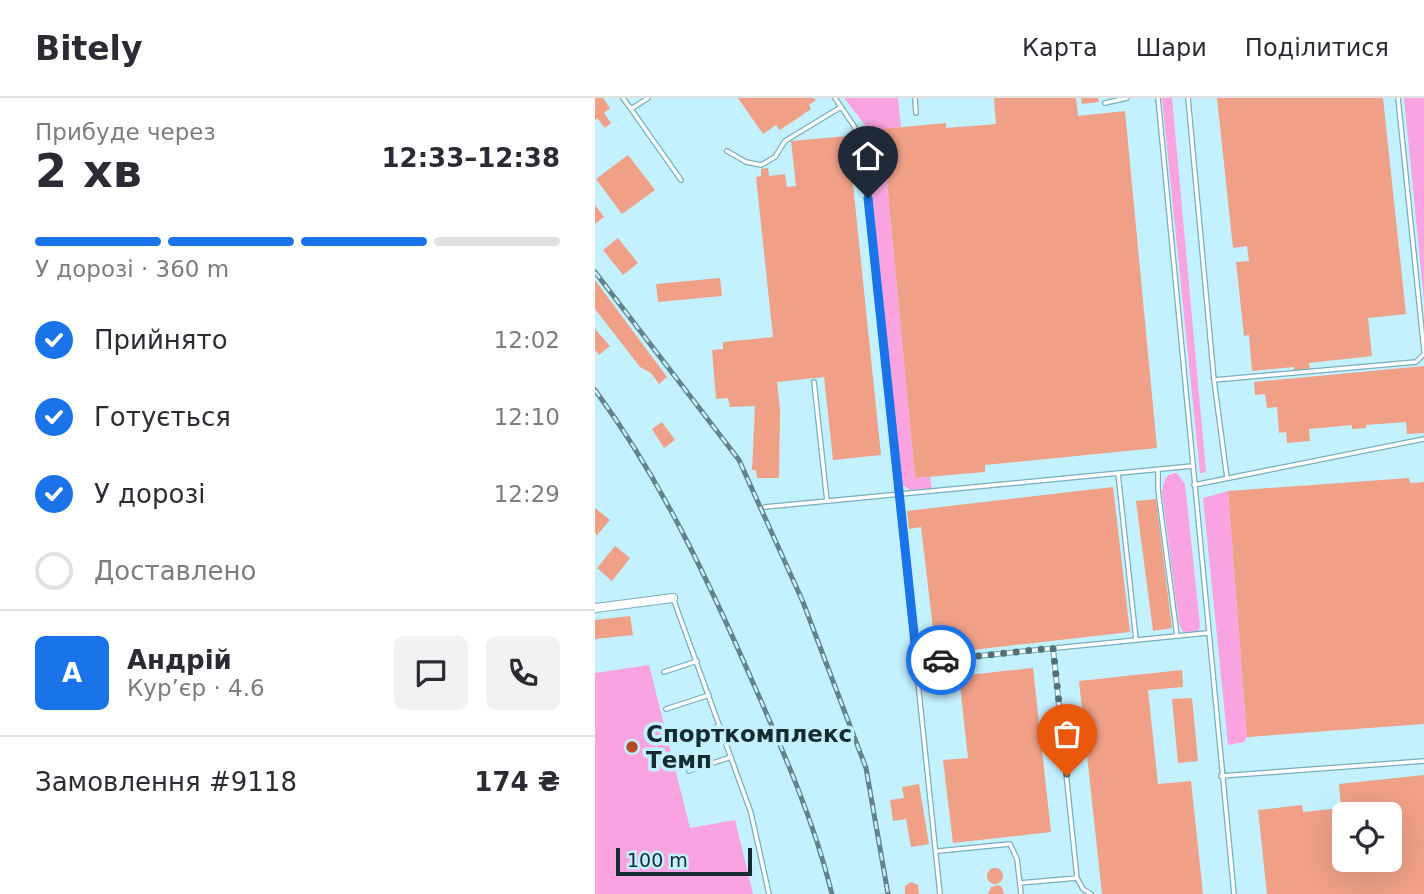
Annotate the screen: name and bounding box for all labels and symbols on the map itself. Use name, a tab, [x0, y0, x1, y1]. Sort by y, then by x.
pin	[838, 126, 898, 198]
courier	[906, 625, 976, 695]
pin	[1037, 704, 1097, 776]
place label: Спорткомплекс Темп	[646, 721, 852, 773]
marker: Спорткомплекс Темп	[624, 739, 640, 755]
scale bar	[616, 845, 753, 877]

